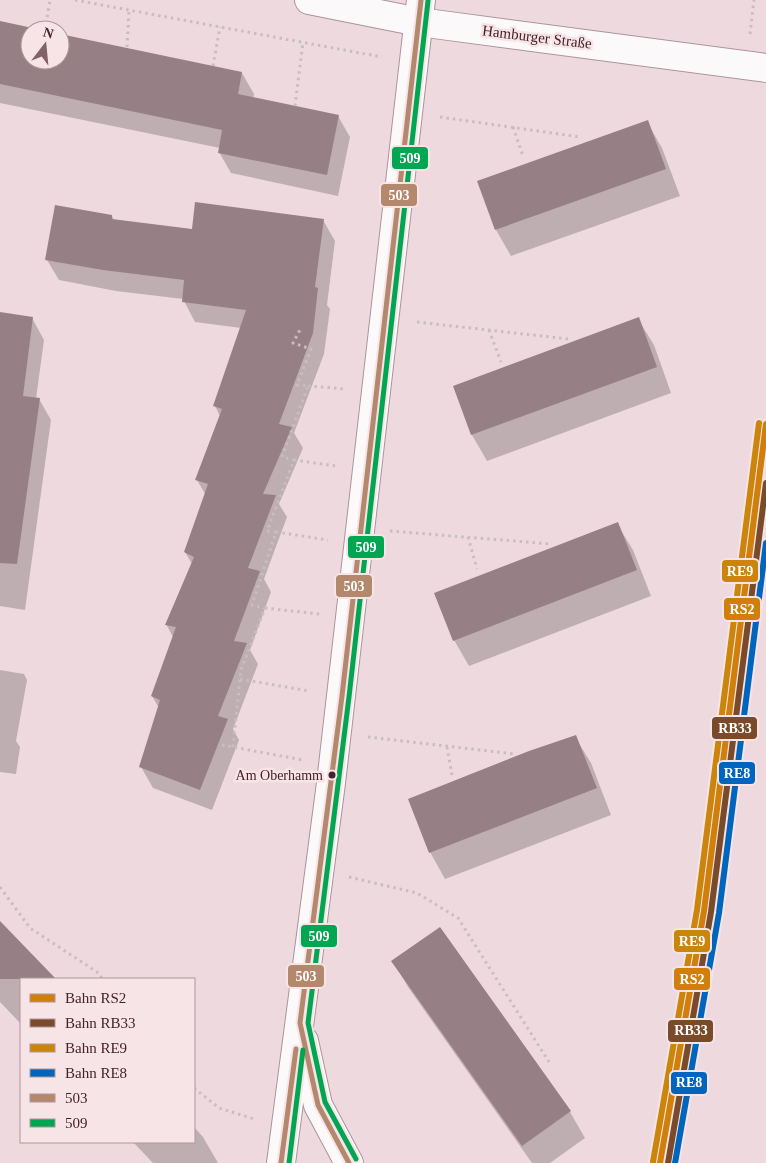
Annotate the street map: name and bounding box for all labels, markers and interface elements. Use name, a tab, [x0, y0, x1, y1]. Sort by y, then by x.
north arrow	[20, 20, 70, 70]
street label: Hamburger Straße	[481, 22, 593, 52]
text: N	[42, 24, 55, 42]
line badge: 509	[391, 146, 429, 170]
text: 509	[400, 151, 421, 166]
line badge: 503	[380, 183, 418, 207]
text: 503	[389, 188, 410, 203]
line badge: 509	[347, 535, 385, 559]
text: 509	[356, 540, 377, 555]
line badge: RE9	[721, 559, 759, 583]
text: RE9	[727, 564, 753, 579]
line badge: 503	[335, 574, 373, 598]
text: 503	[344, 579, 365, 594]
line badge: RS2	[723, 597, 761, 621]
text: RS2	[730, 602, 754, 617]
line badge: RB33	[711, 716, 758, 740]
text: RB33	[718, 721, 752, 736]
line badge: RE8	[718, 761, 756, 785]
text: RE8	[724, 766, 750, 781]
place label: Am Oberhamm	[236, 768, 323, 783]
marker: Am Oberhamm	[327, 770, 337, 780]
line badge: 509	[300, 924, 338, 948]
text: 509	[309, 929, 330, 944]
line badge: RE9	[673, 929, 711, 953]
text: RE9	[679, 934, 705, 949]
line badge: 503	[287, 964, 325, 988]
line badge: RS2	[673, 967, 711, 991]
text: 503	[296, 969, 317, 984]
text: RS2	[680, 972, 704, 987]
legend	[20, 978, 195, 1143]
text: Bahn RS2	[65, 990, 126, 1006]
text: Bahn RB33	[65, 1015, 135, 1031]
line badge: RB33	[667, 1019, 714, 1043]
text: RB33	[674, 1023, 708, 1038]
text: Bahn RE9	[65, 1040, 127, 1056]
text: Bahn RE8	[65, 1065, 127, 1081]
line badge: RE8	[670, 1071, 708, 1095]
text: RE8	[676, 1075, 702, 1090]
text: 503	[65, 1090, 88, 1106]
text: 509	[65, 1115, 88, 1131]

